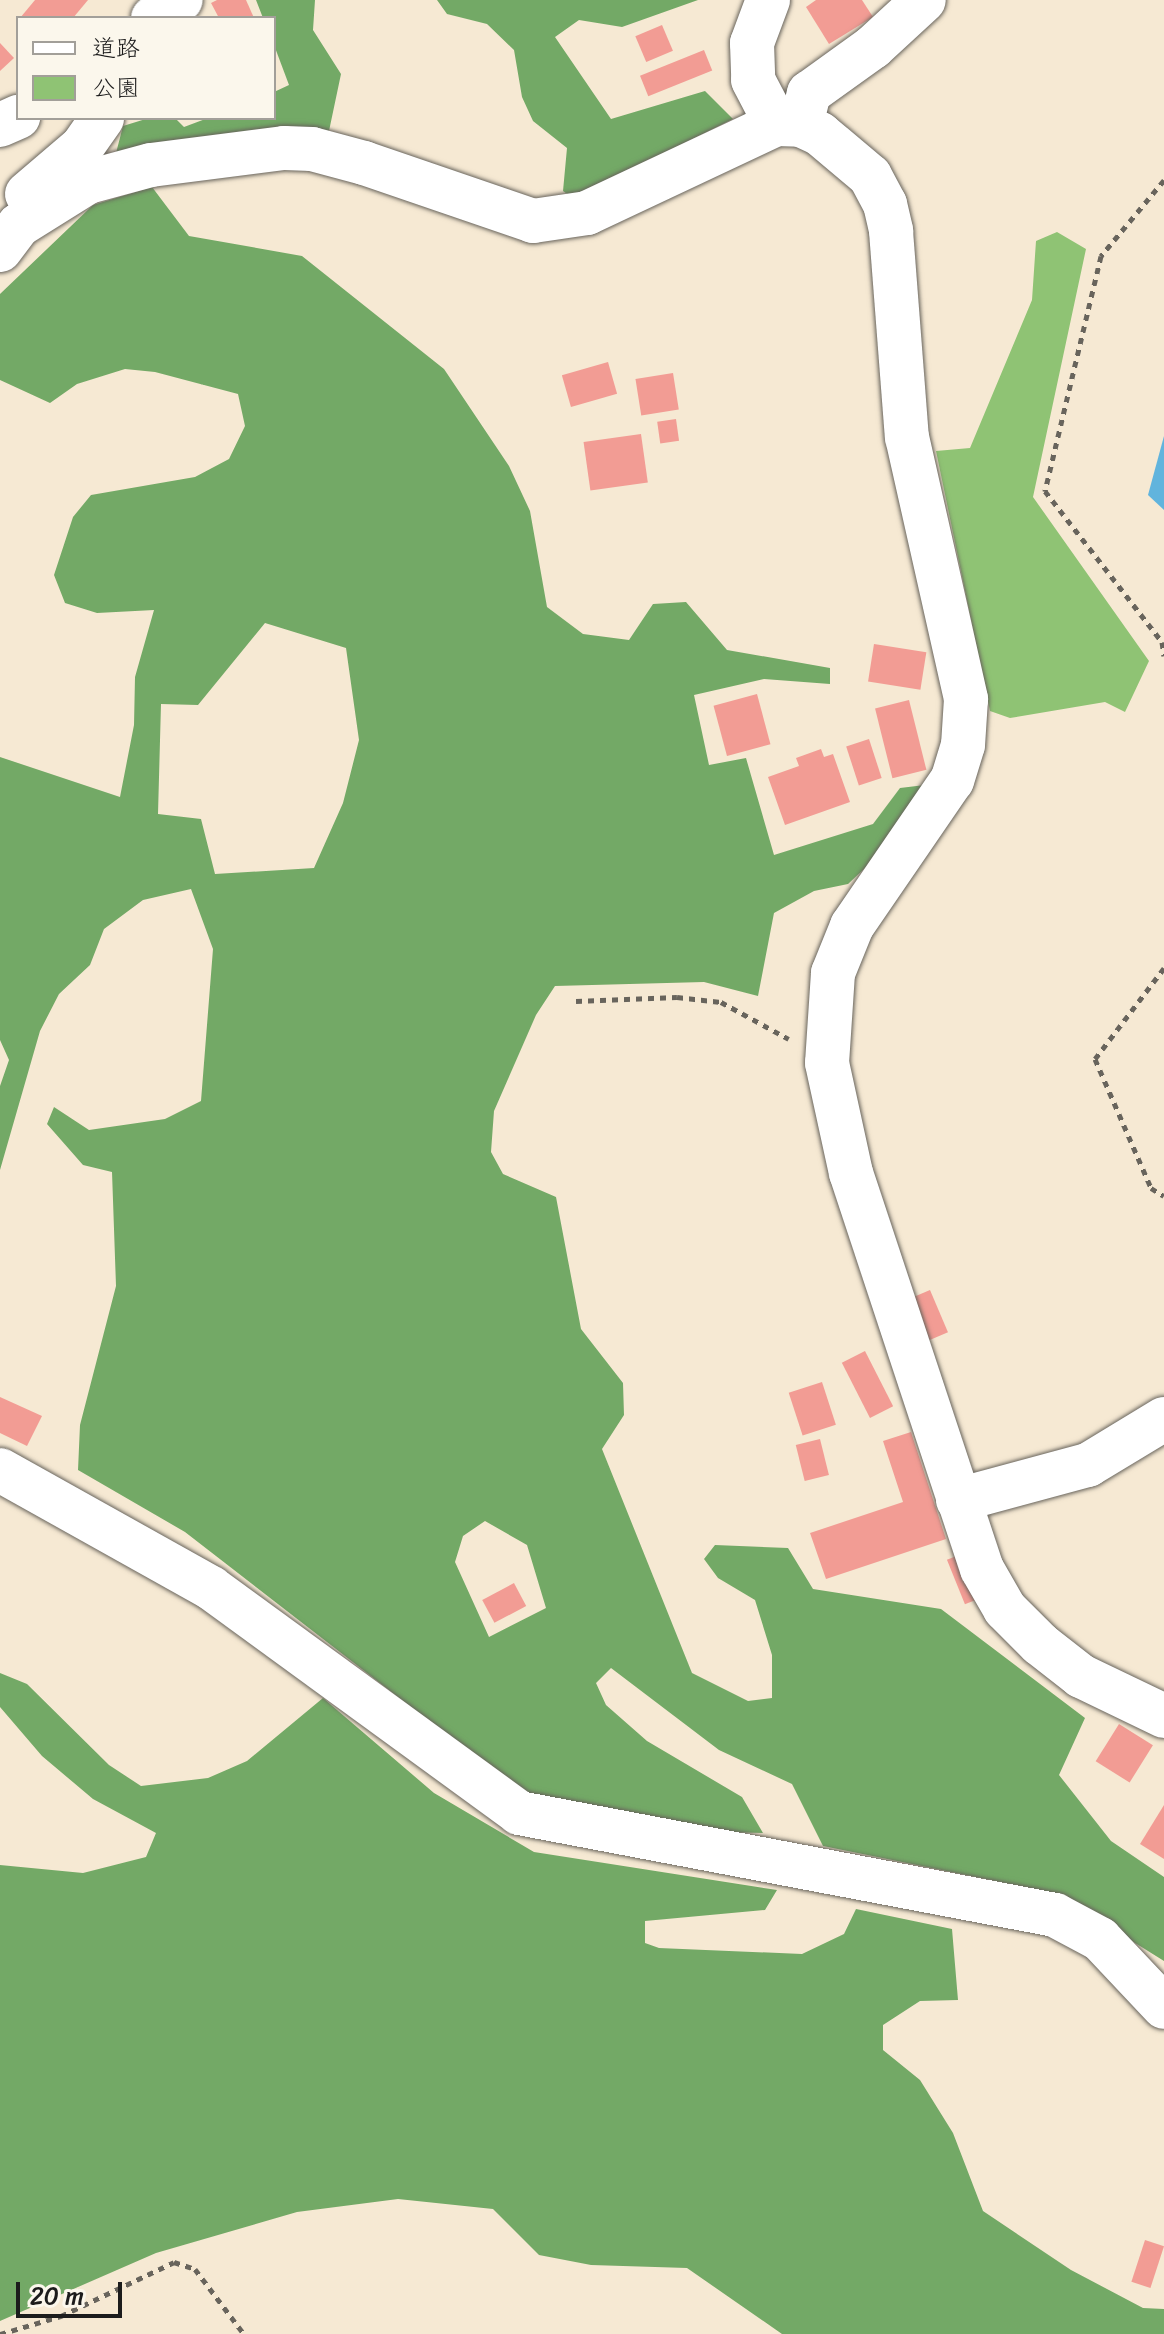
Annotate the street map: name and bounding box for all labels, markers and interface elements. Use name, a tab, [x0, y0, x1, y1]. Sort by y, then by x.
legend	[16, 16, 276, 120]
text: 道路	[92, 27, 140, 69]
text: 公園	[92, 67, 140, 109]
scale bar	[20, 2266, 126, 2316]
text: 20 m	[30, 2275, 84, 2317]

